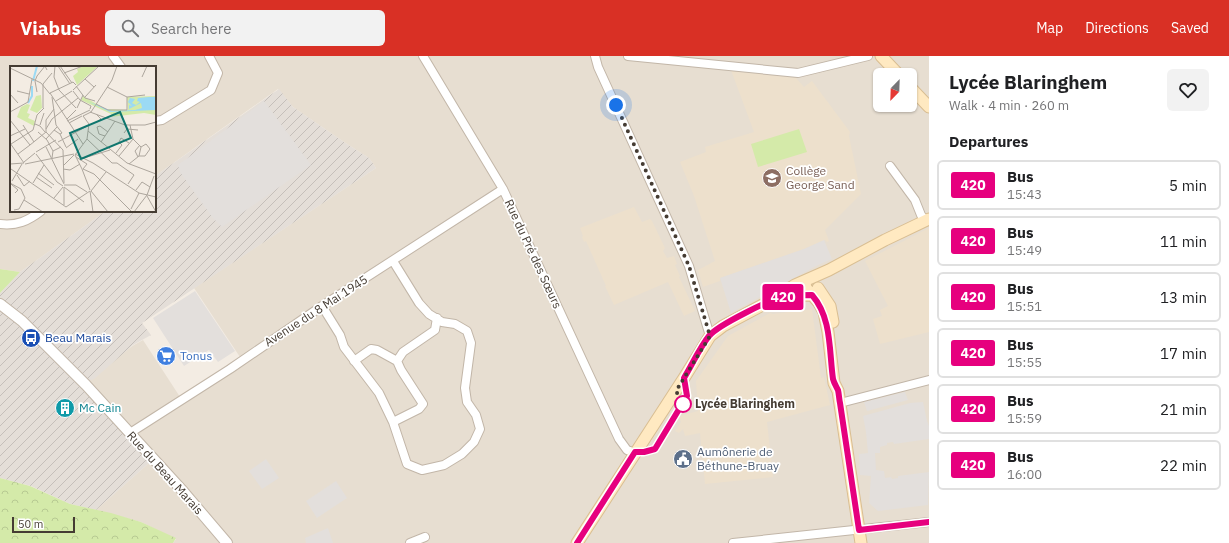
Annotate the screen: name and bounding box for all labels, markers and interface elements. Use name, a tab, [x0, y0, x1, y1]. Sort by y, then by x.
search box	[105, 10, 385, 46]
text: Viabus	[20, 16, 81, 40]
icon: search	[119, 17, 141, 39]
text: Search here	[151, 19, 231, 38]
text: Map	[1036, 19, 1063, 37]
text: Directions	[1085, 19, 1149, 37]
text: Saved	[1171, 19, 1209, 37]
inset map	[10, 66, 156, 212]
north arrow	[873, 68, 917, 112]
map controls	[873, 68, 917, 112]
button: heart	[1167, 69, 1209, 111]
text: Lycée Blaringhem	[949, 70, 1107, 94]
your location	[606, 95, 626, 115]
text: Walk · 4 min · 260 m	[949, 97, 1069, 114]
text: Departures	[949, 132, 1028, 151]
place label: Collège George Sand	[786, 163, 855, 192]
school or university icon: Collège George Sand	[761, 167, 783, 189]
text: Bus	[1007, 167, 1034, 186]
text: 420	[960, 176, 986, 194]
text: 5 min	[1169, 176, 1207, 195]
text: 15:43	[1007, 186, 1042, 203]
street label: Rue du Pré des Sœurs	[502, 197, 565, 311]
text: Bus	[1007, 223, 1034, 242]
text: 420	[960, 232, 986, 250]
text: 11 min	[1160, 232, 1207, 251]
text: 15:49	[1007, 242, 1042, 259]
street label: Avenue du 8 Mai 1945	[261, 272, 370, 350]
text: Bus	[1007, 279, 1034, 298]
line badge: 420	[760, 284, 806, 310]
text: 420	[770, 288, 796, 306]
text: 420	[960, 288, 986, 306]
text: 13 min	[1160, 288, 1207, 307]
text: 15:51	[1007, 298, 1042, 315]
bus stop icon: Beau Marais	[20, 327, 42, 349]
place label: Beau Marais	[45, 330, 111, 345]
text: Bus	[1007, 335, 1034, 354]
text: 420	[960, 344, 986, 362]
text: 17 min	[1160, 344, 1207, 363]
supermarket icon: Tonus	[155, 345, 177, 367]
place label: Tonus	[180, 348, 212, 363]
text: 15:55	[1007, 354, 1042, 371]
text: Bus	[1007, 391, 1034, 410]
marker: Lycée Blaringhem	[674, 395, 692, 413]
place label: Lycée Blaringhem	[695, 396, 795, 411]
building icon: Mc Cain	[54, 397, 76, 419]
place label: Mc Cain	[79, 400, 121, 415]
text: 420	[960, 400, 986, 418]
text: 21 min	[1160, 400, 1207, 419]
text: 15:59	[1007, 410, 1042, 427]
street label: Rue du Beau Marais	[124, 428, 207, 517]
place label: Aumônerie de Béthune-Bruay	[697, 444, 779, 473]
text: Bus	[1007, 447, 1034, 466]
public building icon: Aumônerie de Béthune-Bruay	[672, 448, 694, 470]
text: 420	[960, 456, 986, 474]
text: 22 min	[1160, 456, 1207, 475]
text: 16:00	[1007, 466, 1042, 483]
scale bar	[12, 515, 75, 534]
text: 50 m	[18, 517, 43, 531]

